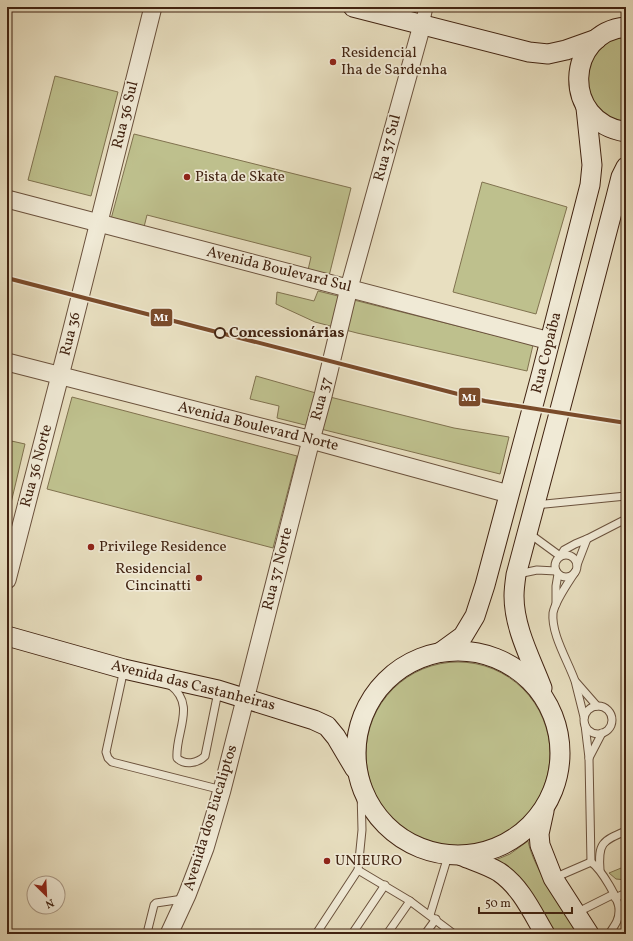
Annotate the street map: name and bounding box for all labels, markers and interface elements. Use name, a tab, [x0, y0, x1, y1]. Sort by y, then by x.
place label: Residencial Iha de Sardenha	[341, 43, 447, 81]
marker: Residencial Iha de Sardenha	[328, 57, 338, 67]
street label: Rua 36 Sul	[108, 79, 144, 151]
street label: Rua 37 Sul	[369, 112, 407, 184]
place label: Pista de Skate	[195, 167, 285, 188]
marker: Pista de Skate	[182, 172, 192, 182]
street label: Avenida Boulevard Sul	[204, 242, 354, 298]
line badge: M1	[150, 308, 173, 327]
street label: Rua 36	[55, 310, 87, 358]
street label: Rua Copaíba	[527, 310, 567, 396]
text: M1	[153, 311, 169, 326]
place label: Concessionárias	[229, 323, 344, 344]
marker: Concessionárias	[214, 327, 226, 339]
street label: Rua 37	[306, 375, 338, 423]
line badge: M1	[458, 387, 481, 407]
text: M1	[461, 391, 477, 406]
street label: Avenida Boulevard Norte	[175, 397, 341, 457]
street label: Rua 36 Norte	[16, 422, 58, 510]
street label: Rua 37 Norte	[258, 525, 298, 613]
place label: Privilege Residence	[99, 537, 227, 558]
marker: Privilege Residence	[86, 542, 96, 552]
place label: Residencial Cincinatti	[115, 559, 191, 597]
marker: Residencial Cincinatti	[194, 573, 204, 583]
street label: Avenida das Castanheiras	[109, 655, 277, 717]
street label: Avenida dos Eucaliptos	[179, 742, 243, 894]
place label: UNIEURO	[335, 851, 402, 872]
marker: UNIEURO	[322, 856, 332, 866]
north arrow	[26, 875, 66, 915]
scale bar	[479, 889, 572, 915]
text: N	[43, 894, 56, 911]
text: 50 m	[485, 896, 511, 912]

